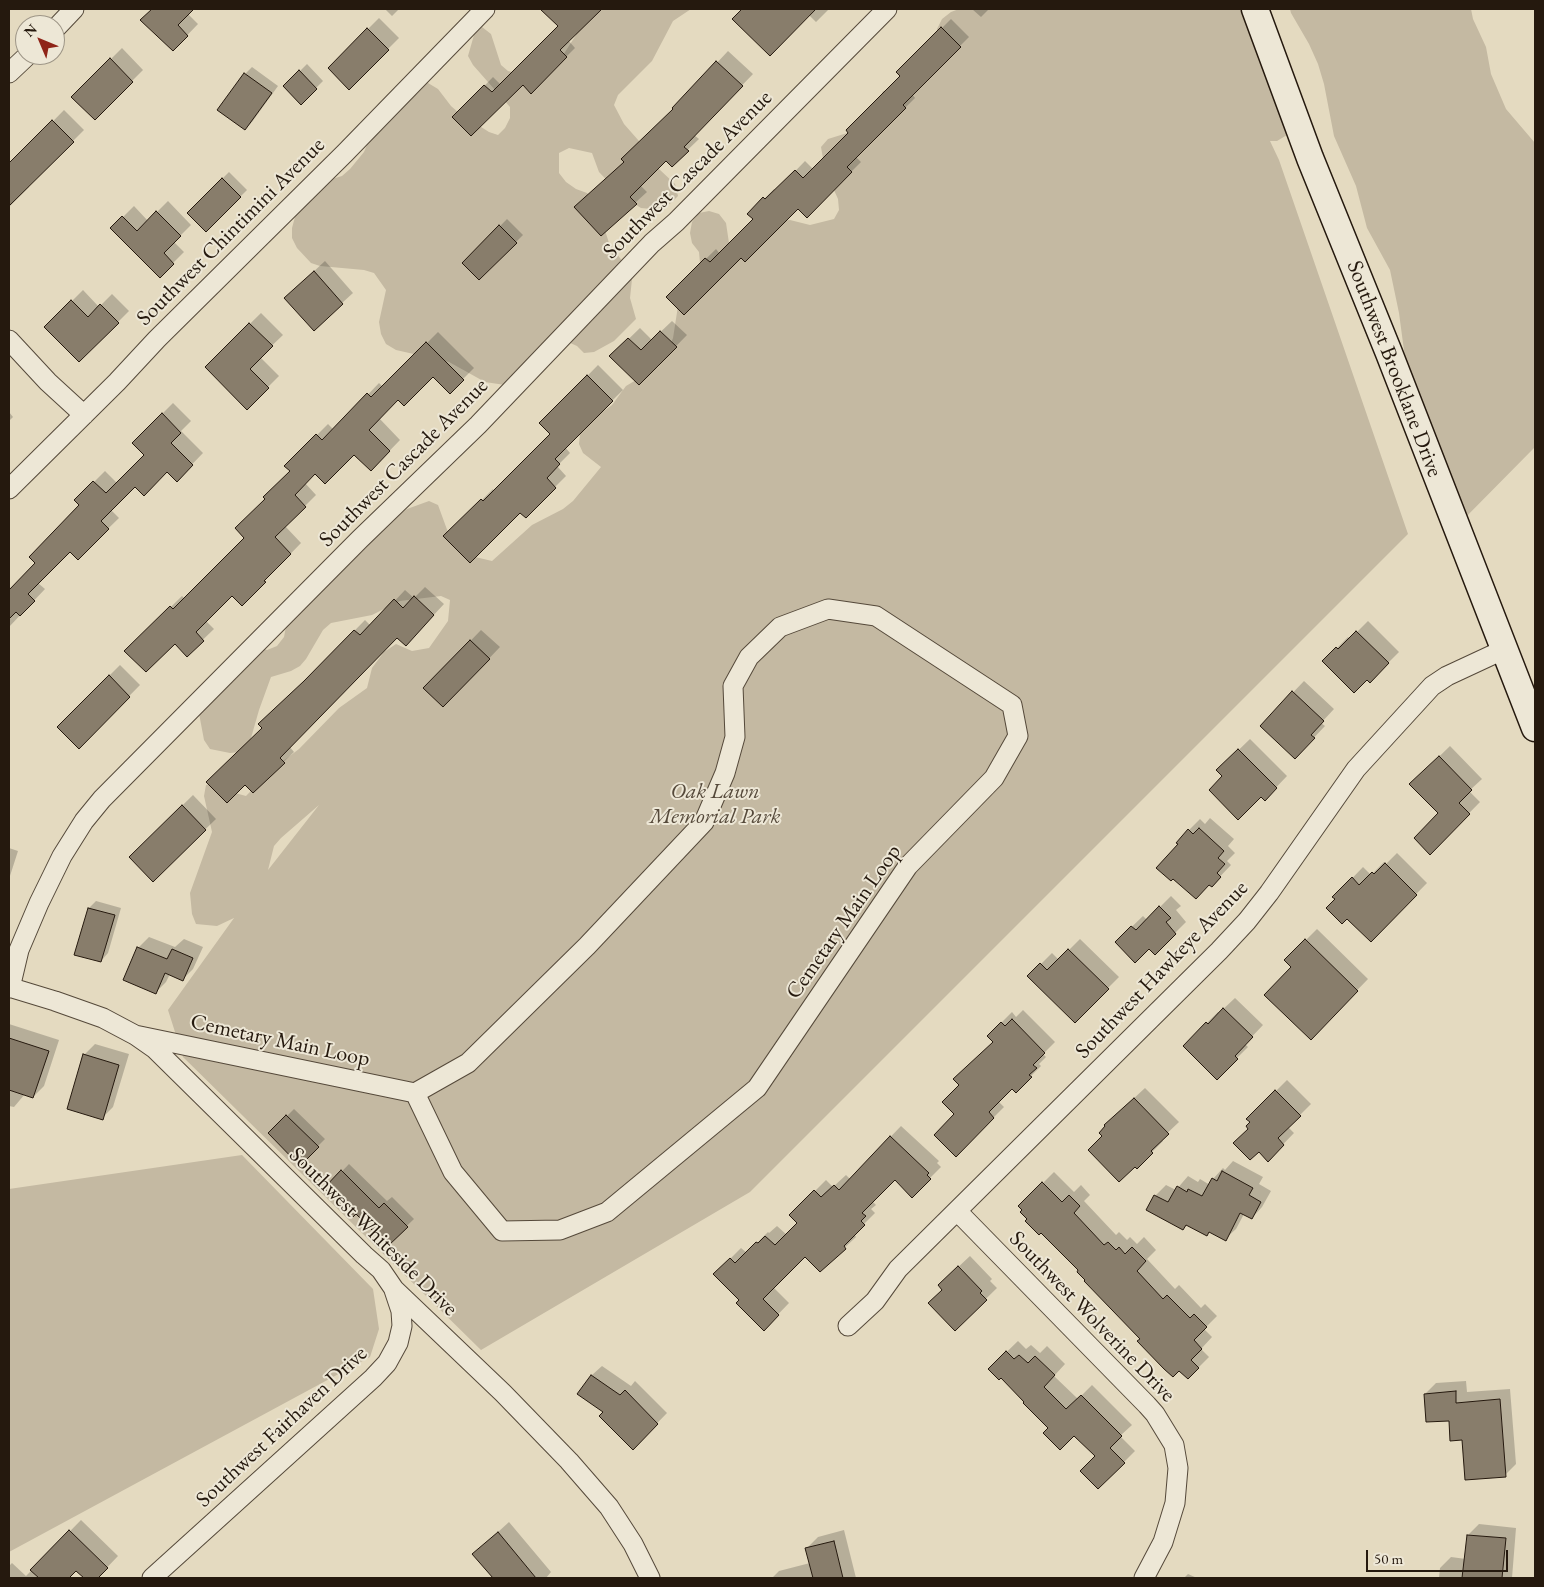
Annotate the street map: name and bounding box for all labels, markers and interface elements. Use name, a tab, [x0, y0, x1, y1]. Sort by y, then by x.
north arrow	[15, 15, 65, 65]
text: N	[20, 20, 40, 40]
street label: Southwest Cascade Avenue	[598, 85, 778, 265]
street label: Southwest Chintimini Avenue	[131, 132, 331, 332]
street label: Southwest Brooklane Drive	[1341, 257, 1447, 481]
street label: Southwest Cascade Avenue	[314, 373, 494, 553]
park label: Oak Lawn Memorial Park	[649, 779, 781, 830]
street label: Cemetary Main Loop	[781, 840, 907, 1004]
street label: Southwest Hawkeye Avenue	[1070, 875, 1254, 1065]
street label: Cemetary Main Loop	[188, 1009, 372, 1073]
street label: Southwest Whiteside Drive	[283, 1142, 463, 1322]
street label: Southwest Wolverine Drive	[1003, 1226, 1181, 1408]
street label: Southwest Fairhaven Drive	[191, 1341, 373, 1513]
scale bar	[1369, 1540, 1512, 1572]
text: 50 m	[1374, 1549, 1403, 1568]

